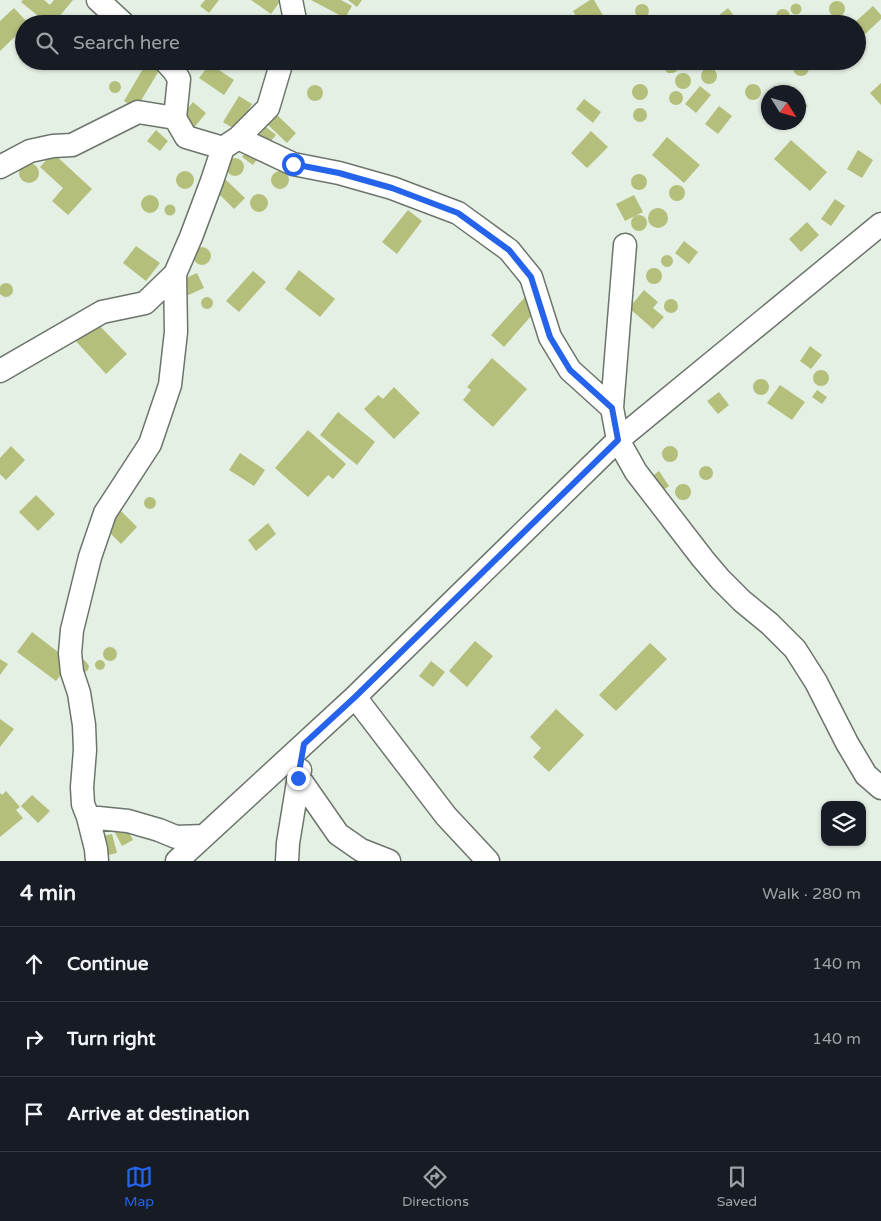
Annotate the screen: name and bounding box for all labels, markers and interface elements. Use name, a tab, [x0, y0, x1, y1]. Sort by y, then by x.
search box	[15, 15, 866, 70]
icon: search	[33, 29, 61, 57]
text: Search here	[73, 32, 180, 54]
north arrow	[761, 85, 806, 130]
route start	[282, 153, 305, 176]
route end	[287, 767, 310, 790]
map controls	[821, 801, 866, 846]
button: layers	[821, 801, 866, 846]
text: 4 min	[20, 881, 76, 906]
text: Walk · 280 m	[762, 884, 861, 904]
icon: ahead	[20, 950, 48, 978]
text: Continue	[67, 953, 149, 975]
text: 140 m	[812, 954, 861, 974]
icon: right	[20, 1025, 48, 1053]
text: Turn right	[67, 1028, 155, 1050]
text: 140 m	[812, 1029, 861, 1049]
icon: arrive	[20, 1100, 48, 1128]
text: Arrive at destination	[67, 1103, 250, 1125]
tab: Map	[124, 1163, 154, 1210]
tab: Directions	[402, 1163, 469, 1210]
tab: Saved	[717, 1163, 757, 1210]

